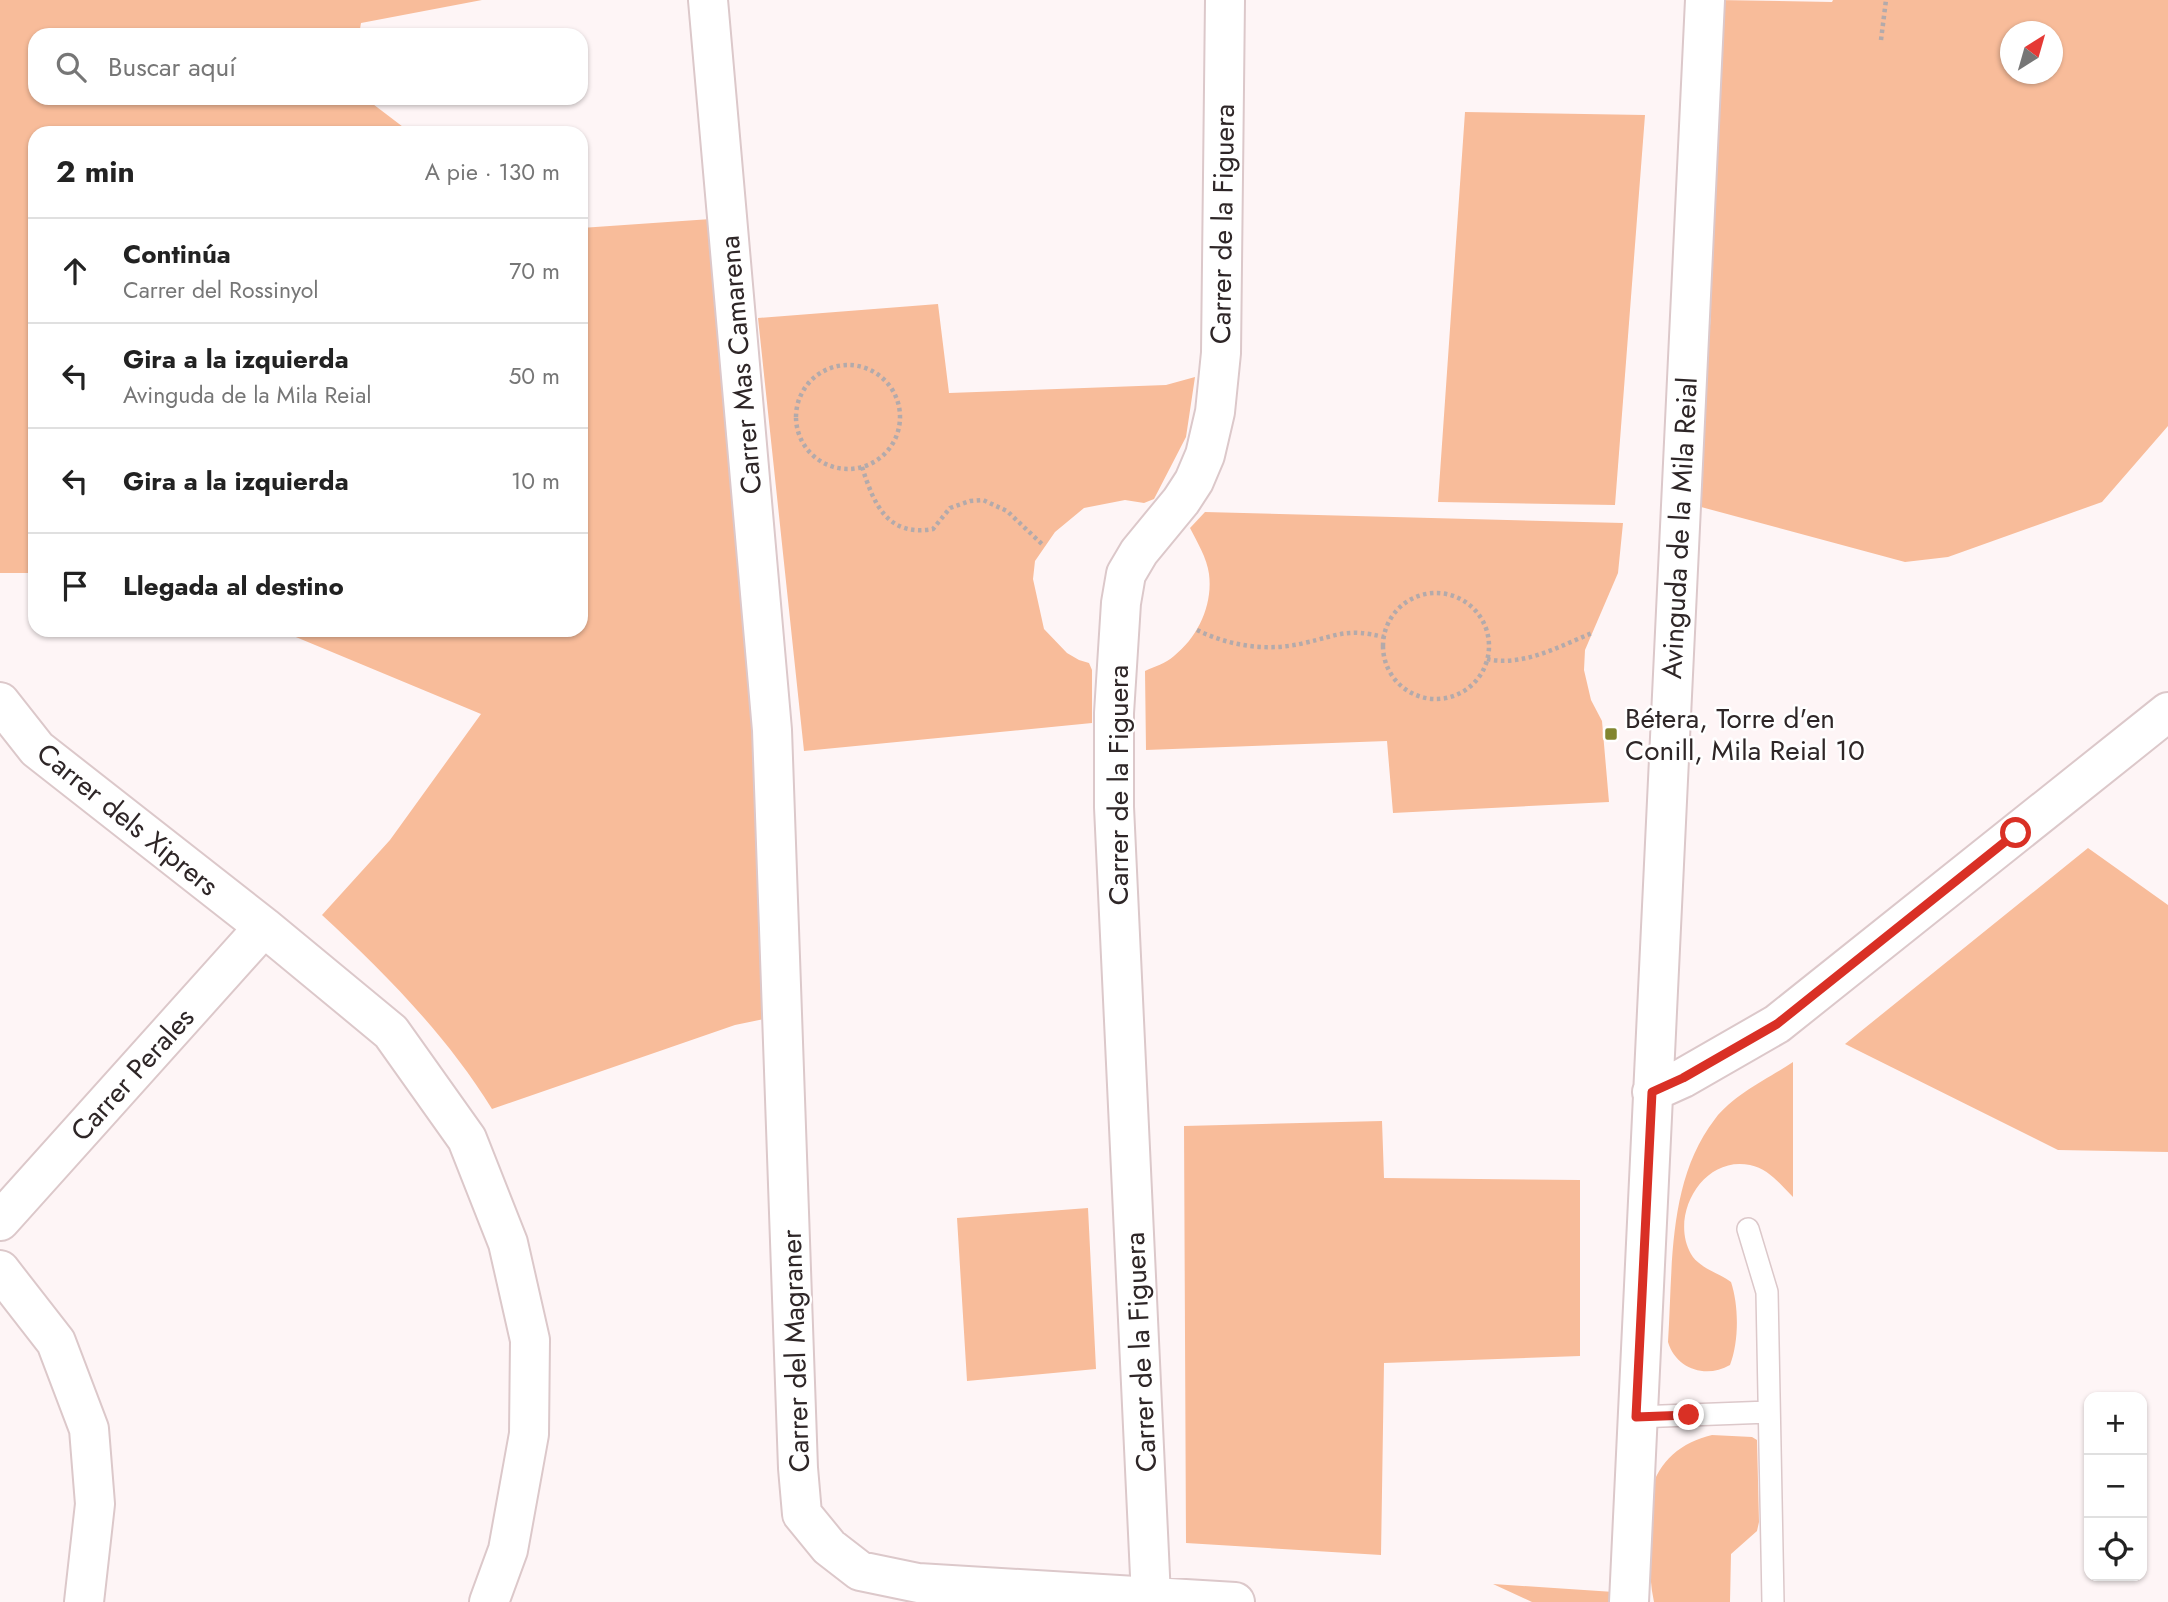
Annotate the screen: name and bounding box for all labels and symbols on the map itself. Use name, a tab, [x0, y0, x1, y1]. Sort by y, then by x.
north arrow	[2000, 21, 2063, 84]
street label: Carrer de la Figuera	[1200, 103, 1245, 345]
street label: Carrer Mas Camarena	[709, 234, 772, 496]
street label: Avinguda de la Mila Reial	[1651, 376, 1708, 680]
street label: Carrer de la Figuera	[1098, 665, 1139, 905]
place label: Bétera, Torre d'en Conill, Mila Reial 10	[1625, 698, 1865, 771]
marker: Bétera, Torre d'en Conill, Mila Reial 10	[1603, 726, 1619, 742]
street label: Carrer dels Xiprers	[28, 733, 227, 906]
route start	[2000, 817, 2031, 848]
street label: Carrer Perales	[61, 998, 204, 1150]
street label: Carrer del Magraner	[771, 1228, 820, 1473]
street label: Carrer de la Figuera	[1114, 1231, 1167, 1473]
route end	[1673, 1399, 1704, 1430]

